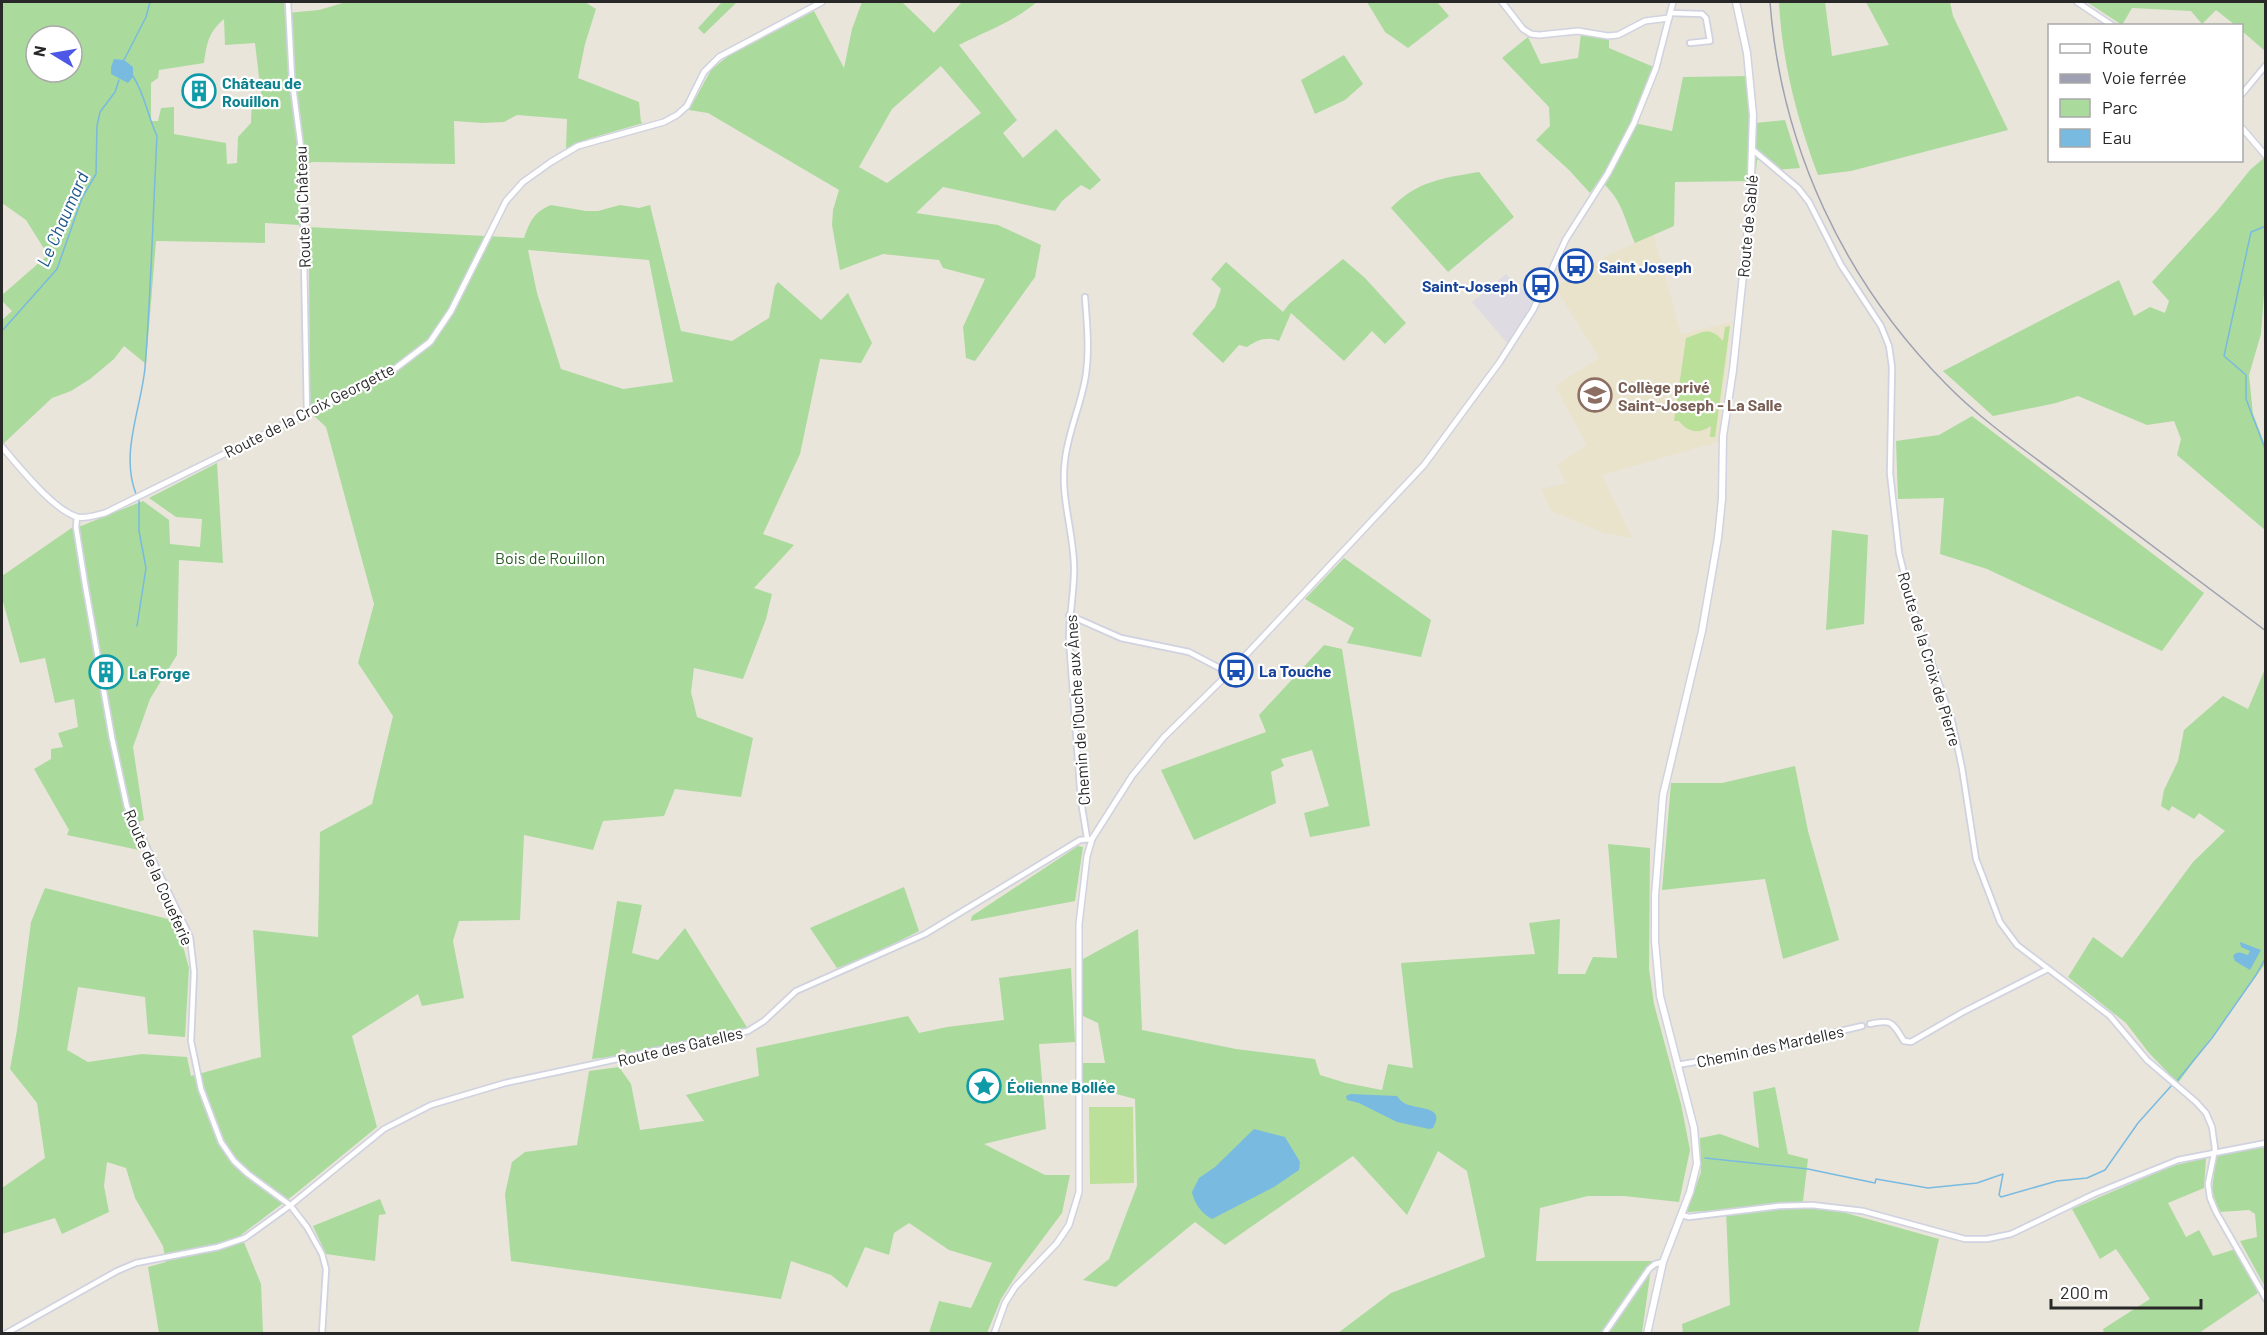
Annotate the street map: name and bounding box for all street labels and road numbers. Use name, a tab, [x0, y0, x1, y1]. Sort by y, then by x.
street label: Route du Château	[290, 146, 314, 268]
street label: Route de Sablé	[1733, 174, 1761, 278]
street label: Route de la Croix Georgette	[221, 359, 397, 461]
street label: Route de la Croix de Pierre	[1894, 569, 1966, 749]
street label: Chemin de l'Ouche aux Ânes	[1061, 614, 1093, 806]
street label: Route de la Coueferie	[120, 806, 198, 948]
street label: Chemin des Mardelles	[1695, 1021, 1845, 1071]
street label: Route des Gatelles	[616, 1022, 744, 1070]

